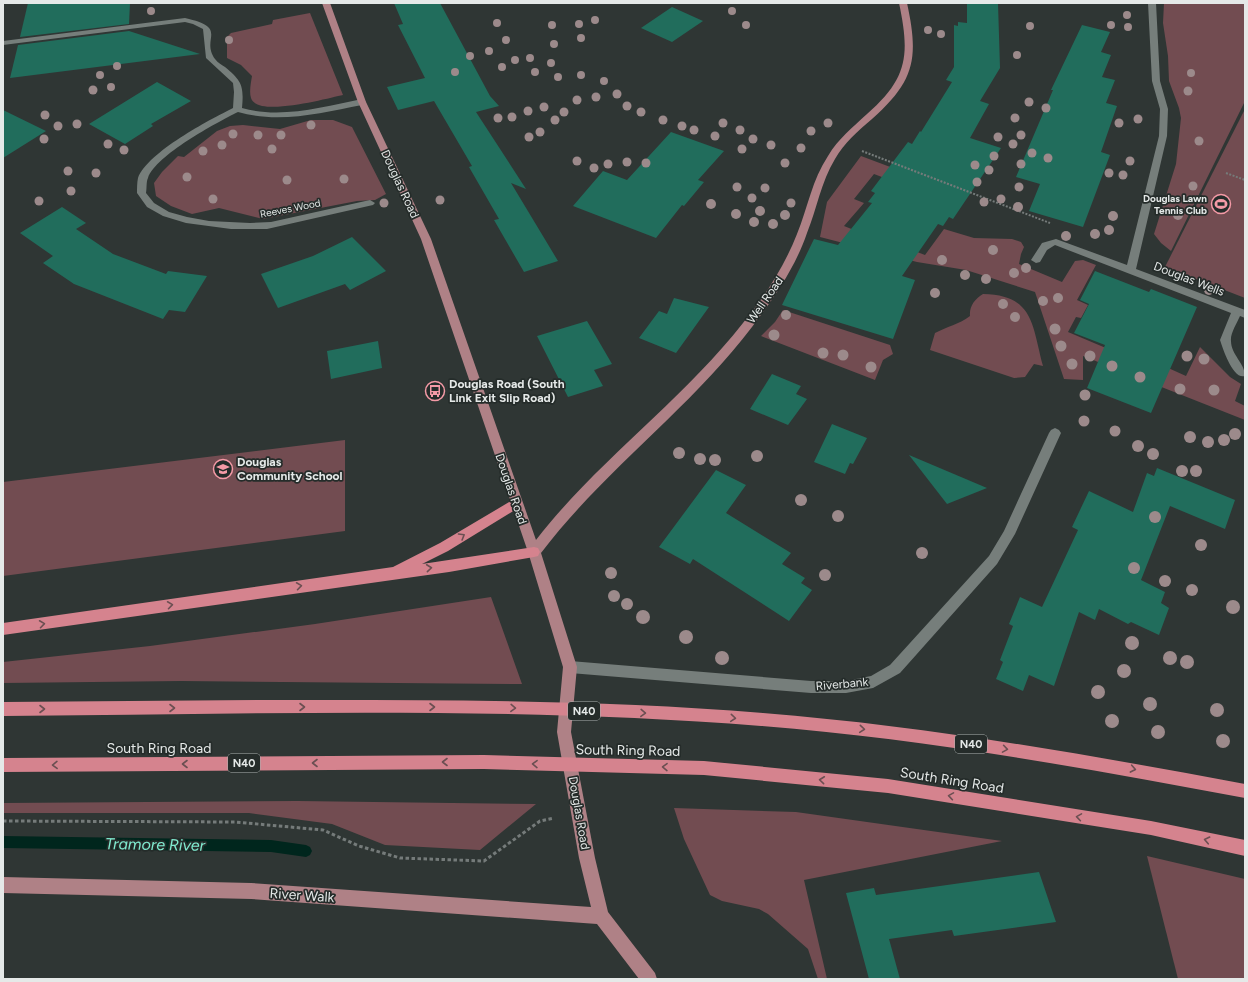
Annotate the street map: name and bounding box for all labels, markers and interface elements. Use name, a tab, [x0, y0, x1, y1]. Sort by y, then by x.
street label: Douglas Road	[378, 148, 422, 220]
place label: Douglas Lawn Tennis Club	[1143, 192, 1207, 217]
sports icon: Douglas Lawn Tennis Club	[1210, 193, 1232, 215]
street label: Reeves Wood	[259, 196, 322, 221]
street label: Douglas Wells	[1152, 259, 1227, 299]
street label: Well Road	[744, 274, 786, 326]
place label: Douglas Road (South Link Exit Slip Road)	[449, 377, 565, 405]
bus stop icon: Douglas Road (South Link Exit Slip Road)	[424, 380, 446, 402]
street label: Douglas Road	[492, 452, 530, 526]
place label: Douglas Community School	[237, 455, 343, 483]
school or university icon: Douglas Community School	[212, 458, 234, 480]
one-way arrow	[458, 533, 465, 540]
one-way arrow	[426, 564, 432, 573]
one-way arrow	[296, 582, 302, 591]
one-way arrow	[167, 601, 173, 610]
one-way arrow	[39, 620, 45, 629]
street label: Riverbank	[815, 675, 869, 693]
road number: N40	[568, 702, 600, 720]
one-way arrow	[299, 703, 305, 712]
one-way arrow	[429, 703, 435, 711]
one-way arrow	[169, 704, 175, 712]
one-way arrow	[510, 704, 516, 712]
one-way arrow	[39, 705, 45, 713]
one-way arrow	[640, 709, 646, 717]
one-way arrow	[730, 713, 736, 722]
one-way arrow	[859, 724, 865, 733]
road number: N40	[955, 735, 987, 753]
street label: South Ring Road	[107, 740, 211, 757]
street label: South Ring Road	[575, 741, 681, 760]
one-way arrow	[1002, 745, 1008, 753]
road number: N40	[228, 754, 260, 772]
one-way arrow	[442, 758, 448, 766]
one-way arrow	[182, 759, 188, 768]
one-way arrow	[312, 759, 318, 767]
one-way arrow	[532, 759, 538, 768]
one-way arrow	[52, 761, 58, 769]
one-way arrow	[662, 763, 668, 771]
street label: South Ring Road	[899, 764, 1005, 797]
one-way arrow	[1130, 765, 1136, 773]
street label: Douglas Road	[566, 775, 592, 851]
one-way arrow	[819, 775, 825, 784]
one-way arrow	[948, 792, 954, 801]
one-way arrow	[1076, 813, 1082, 822]
water label: Tramore River	[105, 834, 206, 855]
one-way arrow	[1204, 837, 1210, 845]
street label: River Walk	[269, 885, 335, 906]

